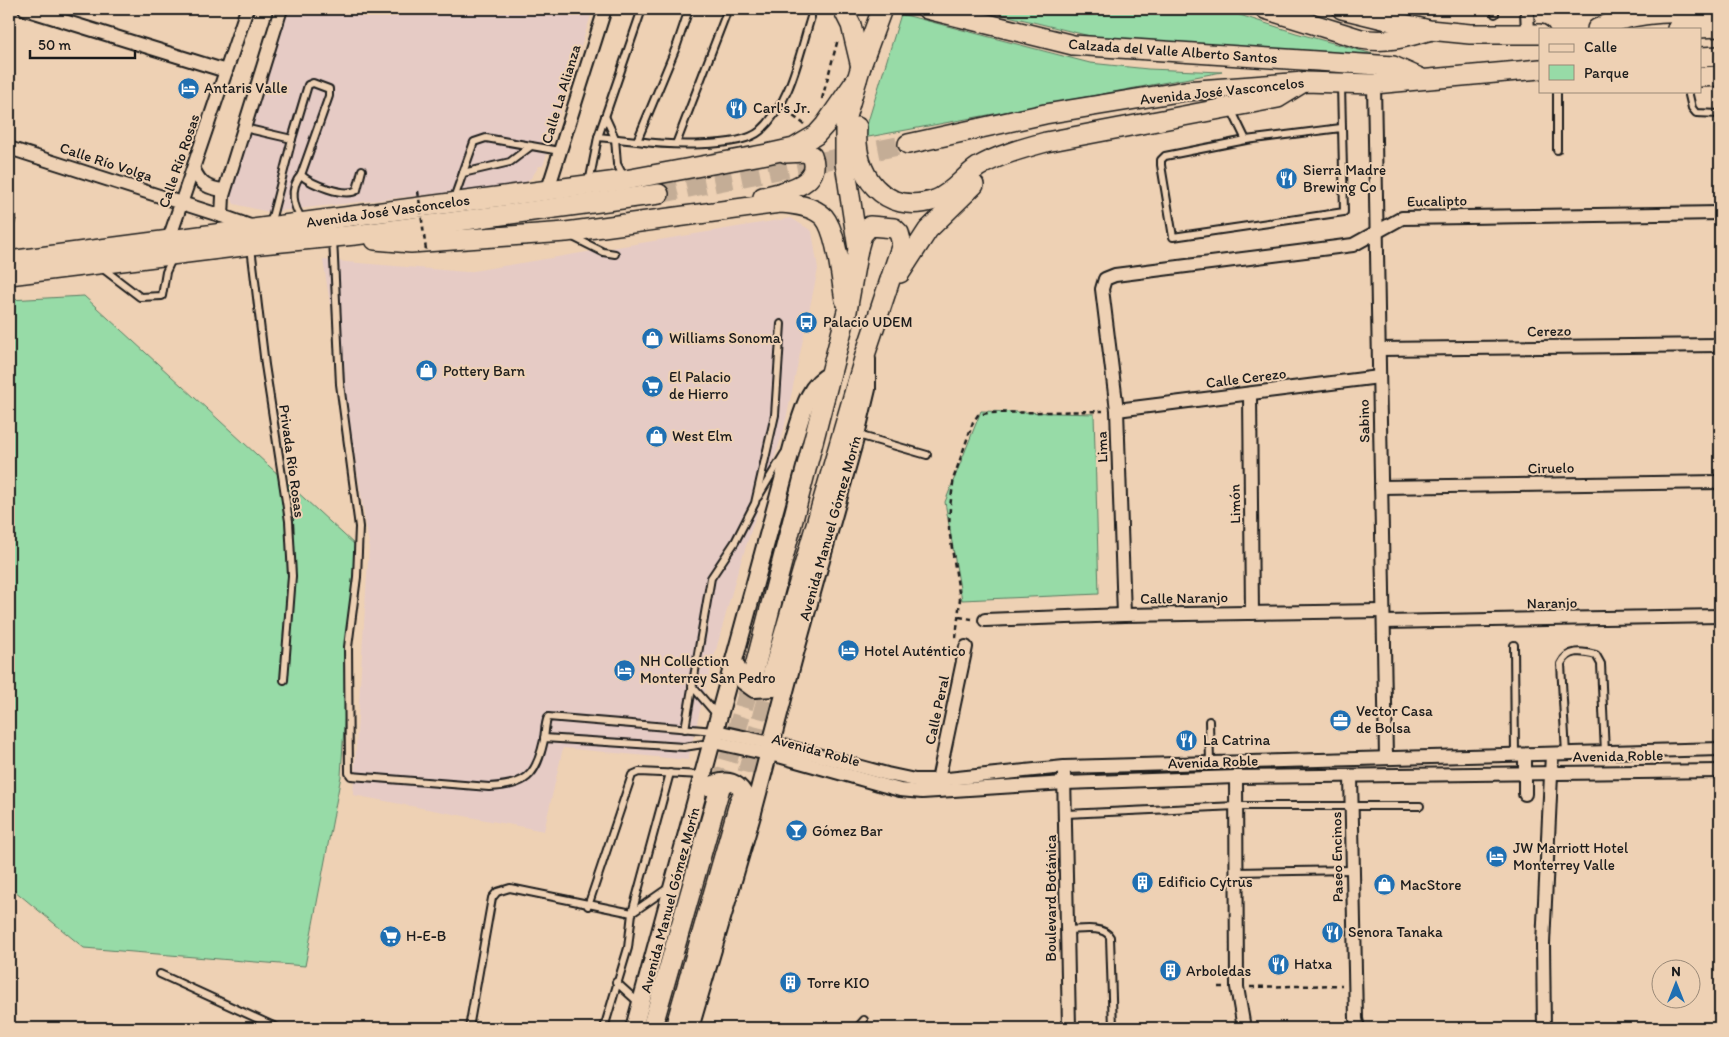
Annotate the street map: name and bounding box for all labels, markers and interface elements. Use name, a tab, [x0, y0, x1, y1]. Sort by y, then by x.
scale bar	[30, 28, 135, 60]
legend	[1539, 28, 1702, 92]
street label: Calzada del Valle Alberto Santos	[1068, 35, 1279, 67]
text: 50 m	[38, 36, 71, 54]
text: Calle	[1584, 38, 1617, 56]
street label: Calle La Alianza	[537, 42, 585, 146]
text: Parque	[1584, 64, 1629, 82]
street label: Avenida José Vasconcelos	[1139, 73, 1305, 109]
hotel icon: Antaris Valle	[176, 76, 200, 100]
place label: Antaris Valle	[204, 79, 288, 97]
restaurant icon: Carl's Jr.	[725, 96, 749, 120]
place label: Carl's Jr.	[753, 99, 811, 117]
street label: Calle Río Rosas	[154, 111, 204, 210]
street label: Calle Río Volga	[57, 139, 155, 186]
place label: Sierra Madre Brewing Co	[1303, 161, 1386, 196]
restaurant icon: Sierra Madre Brewing Co	[1275, 167, 1299, 191]
street label: Avenida José Vasconcelos	[305, 191, 471, 231]
street label: Eucalipto	[1407, 191, 1467, 211]
bus stop icon: Palacio UDEM	[795, 310, 819, 334]
place label: Palacio UDEM	[823, 313, 913, 331]
street label: Cerezo	[1527, 322, 1571, 340]
shop icon: Williams Sonoma	[641, 326, 665, 350]
place label: Williams Sonoma	[669, 329, 781, 347]
shop icon: Pottery Barn	[415, 359, 439, 383]
place label: Pottery Barn	[443, 362, 525, 380]
street label: Calle Cerezo	[1205, 364, 1287, 392]
place label: El Palacio de Hierro	[669, 368, 731, 403]
supermarket icon: El Palacio de Hierro	[641, 374, 665, 398]
street label: Sabino	[1355, 399, 1373, 443]
street label: Privada Río Rosas	[275, 403, 309, 519]
shop icon: West Elm	[644, 424, 668, 448]
place label: West Elm	[672, 427, 733, 445]
street label: Lima	[1092, 430, 1112, 463]
street label: Avenida Manuel Gómez Morín	[795, 433, 865, 623]
street label: Ciruelo	[1527, 459, 1575, 477]
street label: Limón	[1226, 484, 1244, 524]
street label: Calle Naranjo	[1140, 588, 1228, 608]
street label: Naranjo	[1527, 594, 1577, 612]
hotel icon: Hotel Auténtico	[836, 639, 860, 663]
place label: Hotel Auténtico	[864, 642, 966, 660]
place label: NH Collection Monterrey San Pedro	[640, 652, 776, 687]
hotel icon: NH Collection Monterrey San Pedro	[612, 658, 636, 682]
street label: Calle Peral	[921, 673, 953, 746]
place label: Vector Casa de Bolsa	[1356, 702, 1433, 737]
office icon: Vector Casa de Bolsa	[1328, 708, 1352, 732]
restaurant icon: La Catrina	[1175, 728, 1199, 752]
street label: Avenida Roble	[770, 730, 862, 770]
place label: La Catrina	[1203, 731, 1270, 749]
street label: Avenida Roble	[1573, 746, 1663, 766]
street label: Avenida Roble	[1167, 751, 1259, 773]
street label: Avenida Manuel Gómez Morín	[637, 805, 704, 995]
street label: Paseo Encinos	[1327, 811, 1347, 902]
bar icon: Gómez Bar	[784, 819, 808, 843]
place label: Gómez Bar	[812, 822, 883, 840]
street label: Boulevard Botánica	[1042, 834, 1060, 962]
place label: JW Marriott Hotel Monterrey Valle	[1513, 839, 1629, 874]
hotel icon: JW Marriott Hotel Monterrey Valle	[1485, 845, 1509, 869]
building icon: Edificio Cytrus	[1130, 870, 1154, 894]
place label: Edificio Cytrus	[1158, 873, 1253, 891]
shop icon: MacStore	[1372, 873, 1396, 897]
place label: MacStore	[1400, 876, 1462, 894]
restaurant icon: Senora Tanaka	[1320, 920, 1344, 944]
place label: Senora Tanaka	[1348, 923, 1443, 941]
supermarket icon: H-E-B	[378, 924, 402, 948]
place label: H-E-B	[406, 927, 446, 945]
restaurant icon: Hatxa	[1266, 952, 1290, 976]
place label: Hatxa	[1294, 955, 1333, 973]
building icon: Arboledas	[1158, 959, 1182, 983]
north arrow	[1652, 960, 1702, 1010]
place label: Arboledas	[1186, 962, 1251, 980]
text: N	[1671, 963, 1681, 980]
building icon: Torre KIO	[779, 971, 803, 995]
place label: Torre KIO	[807, 974, 870, 992]

